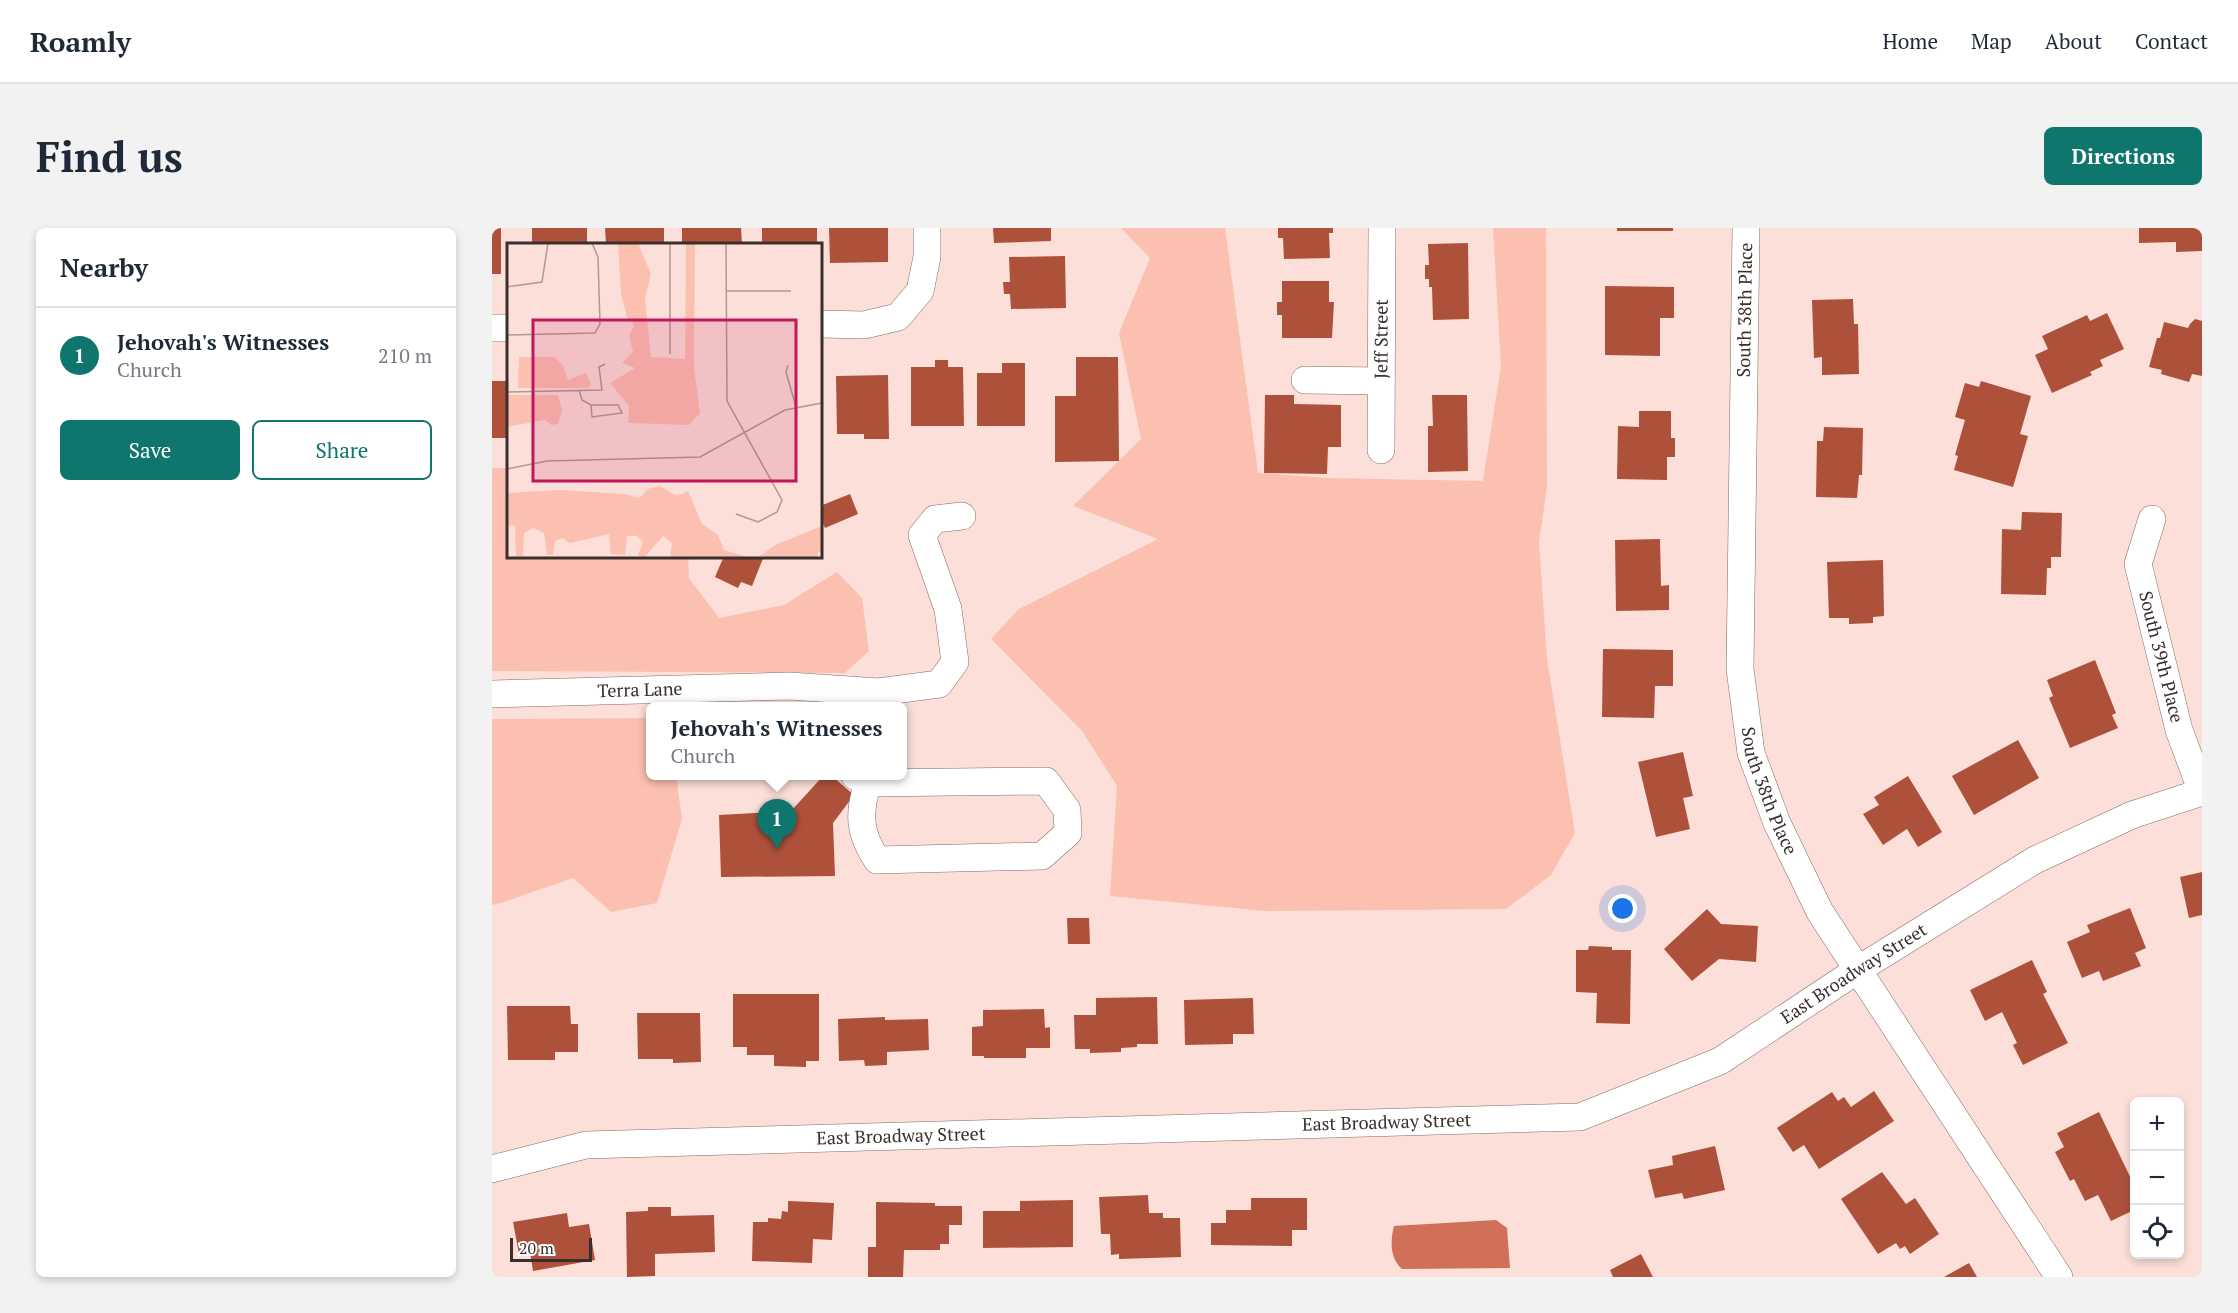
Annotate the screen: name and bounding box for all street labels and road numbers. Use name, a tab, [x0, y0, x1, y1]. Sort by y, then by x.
street label: South 38th Place	[1731, 242, 1757, 378]
street label: Jeff Street	[1368, 299, 1393, 379]
street label: South 39th Place	[2134, 588, 2190, 725]
street label: Terra Lane	[597, 676, 683, 702]
street label: South 38th Place	[1737, 725, 1803, 858]
street label: East Broadway Street	[1776, 917, 1931, 1029]
street label: East Broadway Street	[1302, 1107, 1472, 1136]
street label: East Broadway Street	[816, 1121, 986, 1150]

